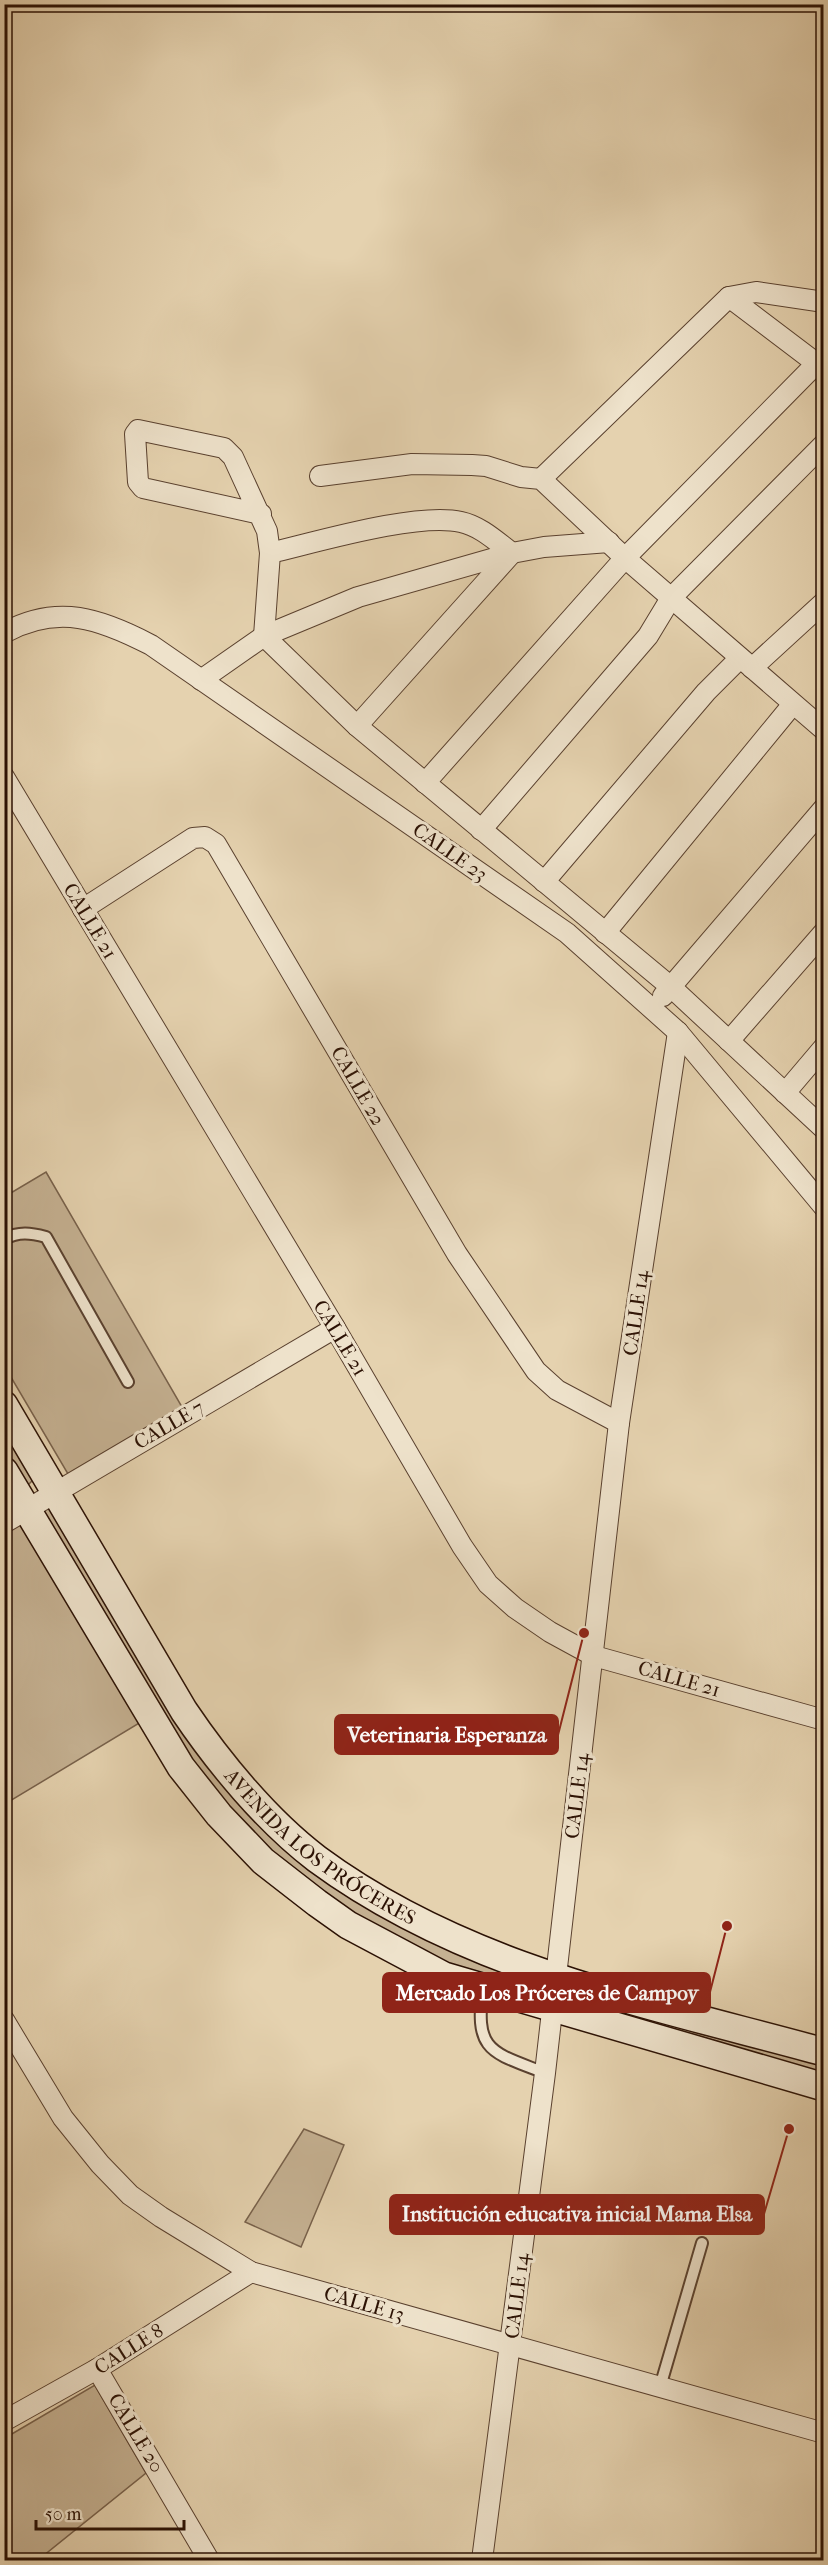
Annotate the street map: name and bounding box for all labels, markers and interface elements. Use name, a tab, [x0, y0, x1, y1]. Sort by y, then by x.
street label: CALLE 23	[408, 818, 492, 886]
street label: CALLE 21	[58, 879, 122, 963]
street label: CALLE 22	[326, 1042, 390, 1130]
street label: CALLE 14	[619, 1268, 654, 1357]
street label: CALLE 21	[308, 1296, 372, 1380]
street label: CALLE 7	[130, 1396, 208, 1454]
street label: CALLE 21	[635, 1656, 723, 1702]
callout: Veterinaria Esperanza	[335, 1715, 558, 1754]
text: Veterinaria Esperanza	[346, 1723, 548, 1747]
street label: CALLE 14	[560, 1751, 594, 1840]
street label: AVENIDA LOS PRÓCERES	[219, 1763, 420, 1929]
callout: Mercado Los Próceres de Campoy	[383, 1973, 710, 2012]
text: Mercado Los Próceres de Campoy	[395, 1981, 700, 2005]
callout: Institución educativa inicial Mama Elsa	[390, 2195, 764, 2234]
text: Institución educativa inicial Mama Elsa	[402, 2202, 754, 2226]
street label: CALLE 14	[500, 2251, 534, 2340]
street label: CALLE 13	[321, 2282, 407, 2326]
street label: CALLE 8	[90, 2319, 168, 2379]
street label: CALLE 20	[103, 2389, 169, 2477]
scale bar	[36, 2493, 184, 2531]
text: 50 m	[45, 2504, 82, 2525]

